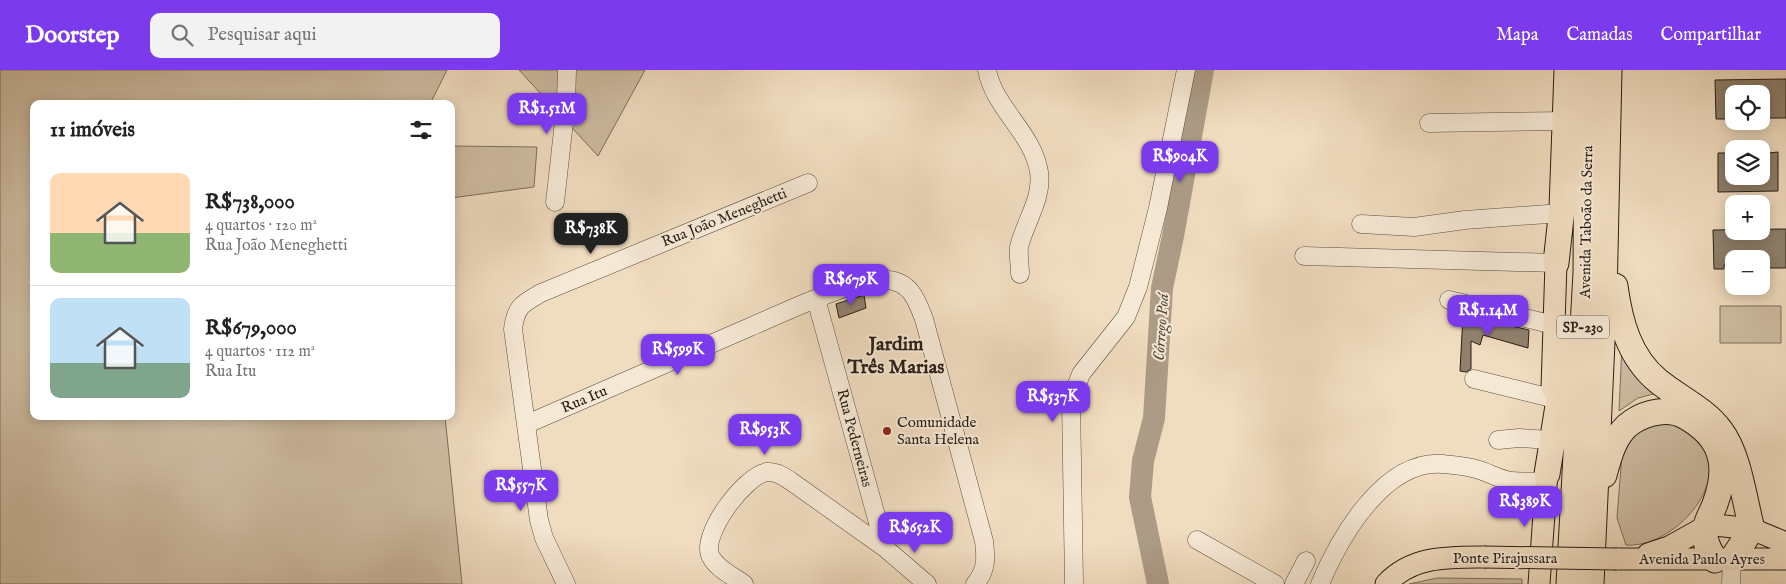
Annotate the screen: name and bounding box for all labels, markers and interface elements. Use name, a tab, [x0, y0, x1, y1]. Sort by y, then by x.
search box	[150, 13, 500, 58]
text: Doorstep	[25, 20, 120, 51]
icon: search	[168, 21, 196, 49]
text: Pesquisar aqui	[208, 23, 317, 47]
text: Mapa	[1496, 24, 1538, 47]
text: Camadas	[1566, 24, 1632, 47]
text: Compartilhar	[1660, 24, 1761, 47]
map controls	[1725, 85, 1770, 295]
button: locate	[1725, 85, 1770, 130]
pin: R$1.51M	[501, 92, 593, 135]
text: R$1.51M	[518, 99, 576, 119]
icon: filters	[407, 116, 435, 144]
text: 11 imóveis	[50, 117, 135, 144]
pin: R$904K	[1139, 140, 1221, 183]
button: layers	[1725, 140, 1770, 185]
street label: Avenida Taboão da Serra	[1576, 145, 1597, 300]
text: R$904K	[1152, 147, 1208, 167]
street label: Rua João Meneghetti	[659, 184, 790, 251]
text: R$738,000	[205, 189, 295, 216]
icon: home	[90, 193, 150, 253]
button: +	[1725, 195, 1770, 240]
pin: R$738K	[550, 212, 632, 255]
text: 4 quartos · 120 m²	[205, 216, 317, 236]
text: R$738K	[565, 219, 617, 239]
text: Rua João Meneghetti	[205, 236, 347, 256]
button: −	[1725, 250, 1770, 295]
pin: R$679K	[810, 264, 892, 306]
text: R$679K	[824, 270, 878, 290]
water label: Córrego Poá	[1150, 291, 1174, 361]
pin: R$1.14M	[1442, 294, 1534, 337]
text: R$1.14M	[1458, 301, 1518, 321]
text: R$679,000	[205, 315, 297, 342]
road number: SP-230	[1557, 316, 1609, 338]
icon: home	[90, 318, 150, 378]
district label: Jardim Três Marias	[847, 332, 944, 380]
pin: R$599K	[637, 334, 719, 376]
text: R$599K	[652, 340, 704, 360]
text: 4 quartos · 112 m²	[205, 342, 315, 362]
text: Rua Itu	[205, 362, 256, 382]
pin: R$537K	[1012, 380, 1094, 423]
street label: Rua Itu	[558, 381, 610, 418]
street label: Rua Pederneiras	[832, 387, 877, 489]
text: R$537K	[1027, 387, 1079, 407]
place label: Comunidade Santa Helena	[897, 413, 979, 449]
pin: R$953K	[724, 414, 806, 456]
text: R$953K	[739, 420, 791, 440]
marker: Comunidade Santa Helena	[881, 425, 893, 437]
pin: R$557K	[480, 470, 562, 512]
text: R$557K	[495, 476, 547, 496]
pin: R$389K	[1484, 486, 1566, 528]
text: R$389K	[1499, 492, 1551, 512]
pin: R$652K	[874, 512, 956, 554]
text: R$652K	[889, 518, 941, 538]
street label: Ponte Pirajussara	[1453, 549, 1558, 568]
street label: Avenida Paulo Ayres	[1638, 550, 1765, 569]

